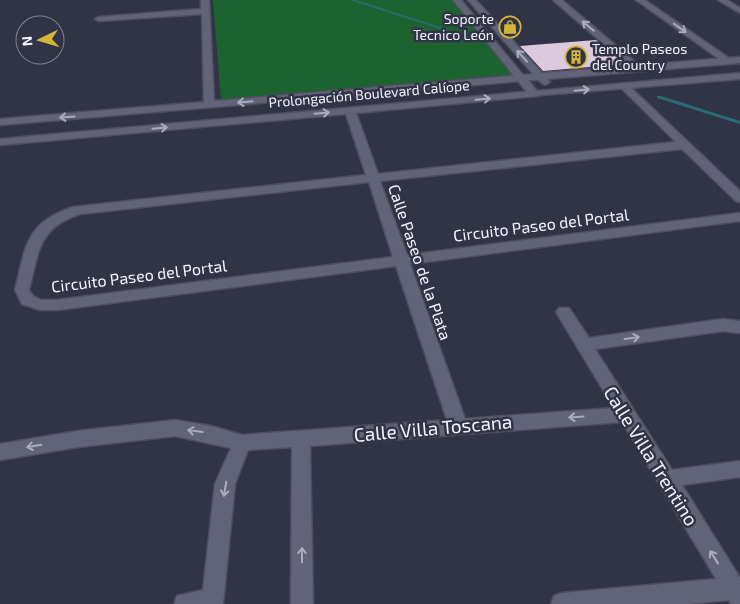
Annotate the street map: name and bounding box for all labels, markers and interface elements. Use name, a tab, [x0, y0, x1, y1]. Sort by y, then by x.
place label: Soporte Tecnico León	[413, 10, 494, 43]
north arrow	[15, 15, 65, 65]
shop icon: Soporte Tecnico León	[498, 15, 522, 39]
one-way arrow	[582, 21, 595, 32]
one-way arrow	[673, 23, 687, 33]
text: N	[18, 35, 35, 47]
place label: Templo Paseos del Country	[592, 40, 687, 73]
building icon: Templo Paseos del Country	[564, 45, 588, 69]
one-way arrow	[516, 49, 528, 62]
street label: Prolongación Boulevard Calíope	[268, 76, 470, 111]
one-way arrow	[574, 85, 590, 95]
one-way arrow	[475, 94, 491, 103]
one-way arrow	[238, 98, 254, 107]
one-way arrow	[313, 108, 329, 118]
one-way arrow	[59, 112, 75, 121]
one-way arrow	[151, 123, 167, 132]
street label: Calle Paseo de la Plata	[385, 181, 456, 342]
street label: Circuito Paseo del Portal	[452, 204, 630, 245]
street label: Circuito Paseo del Portal	[50, 255, 228, 296]
one-way arrow	[624, 333, 640, 343]
street label: Calle Villa Trentino	[599, 382, 704, 530]
street label: Calle Villa Toscana	[353, 409, 513, 446]
one-way arrow	[568, 413, 584, 422]
one-way arrow	[187, 426, 203, 436]
one-way arrow	[26, 442, 42, 452]
one-way arrow	[219, 480, 229, 496]
one-way arrow	[297, 548, 306, 564]
one-way arrow	[709, 550, 719, 564]

